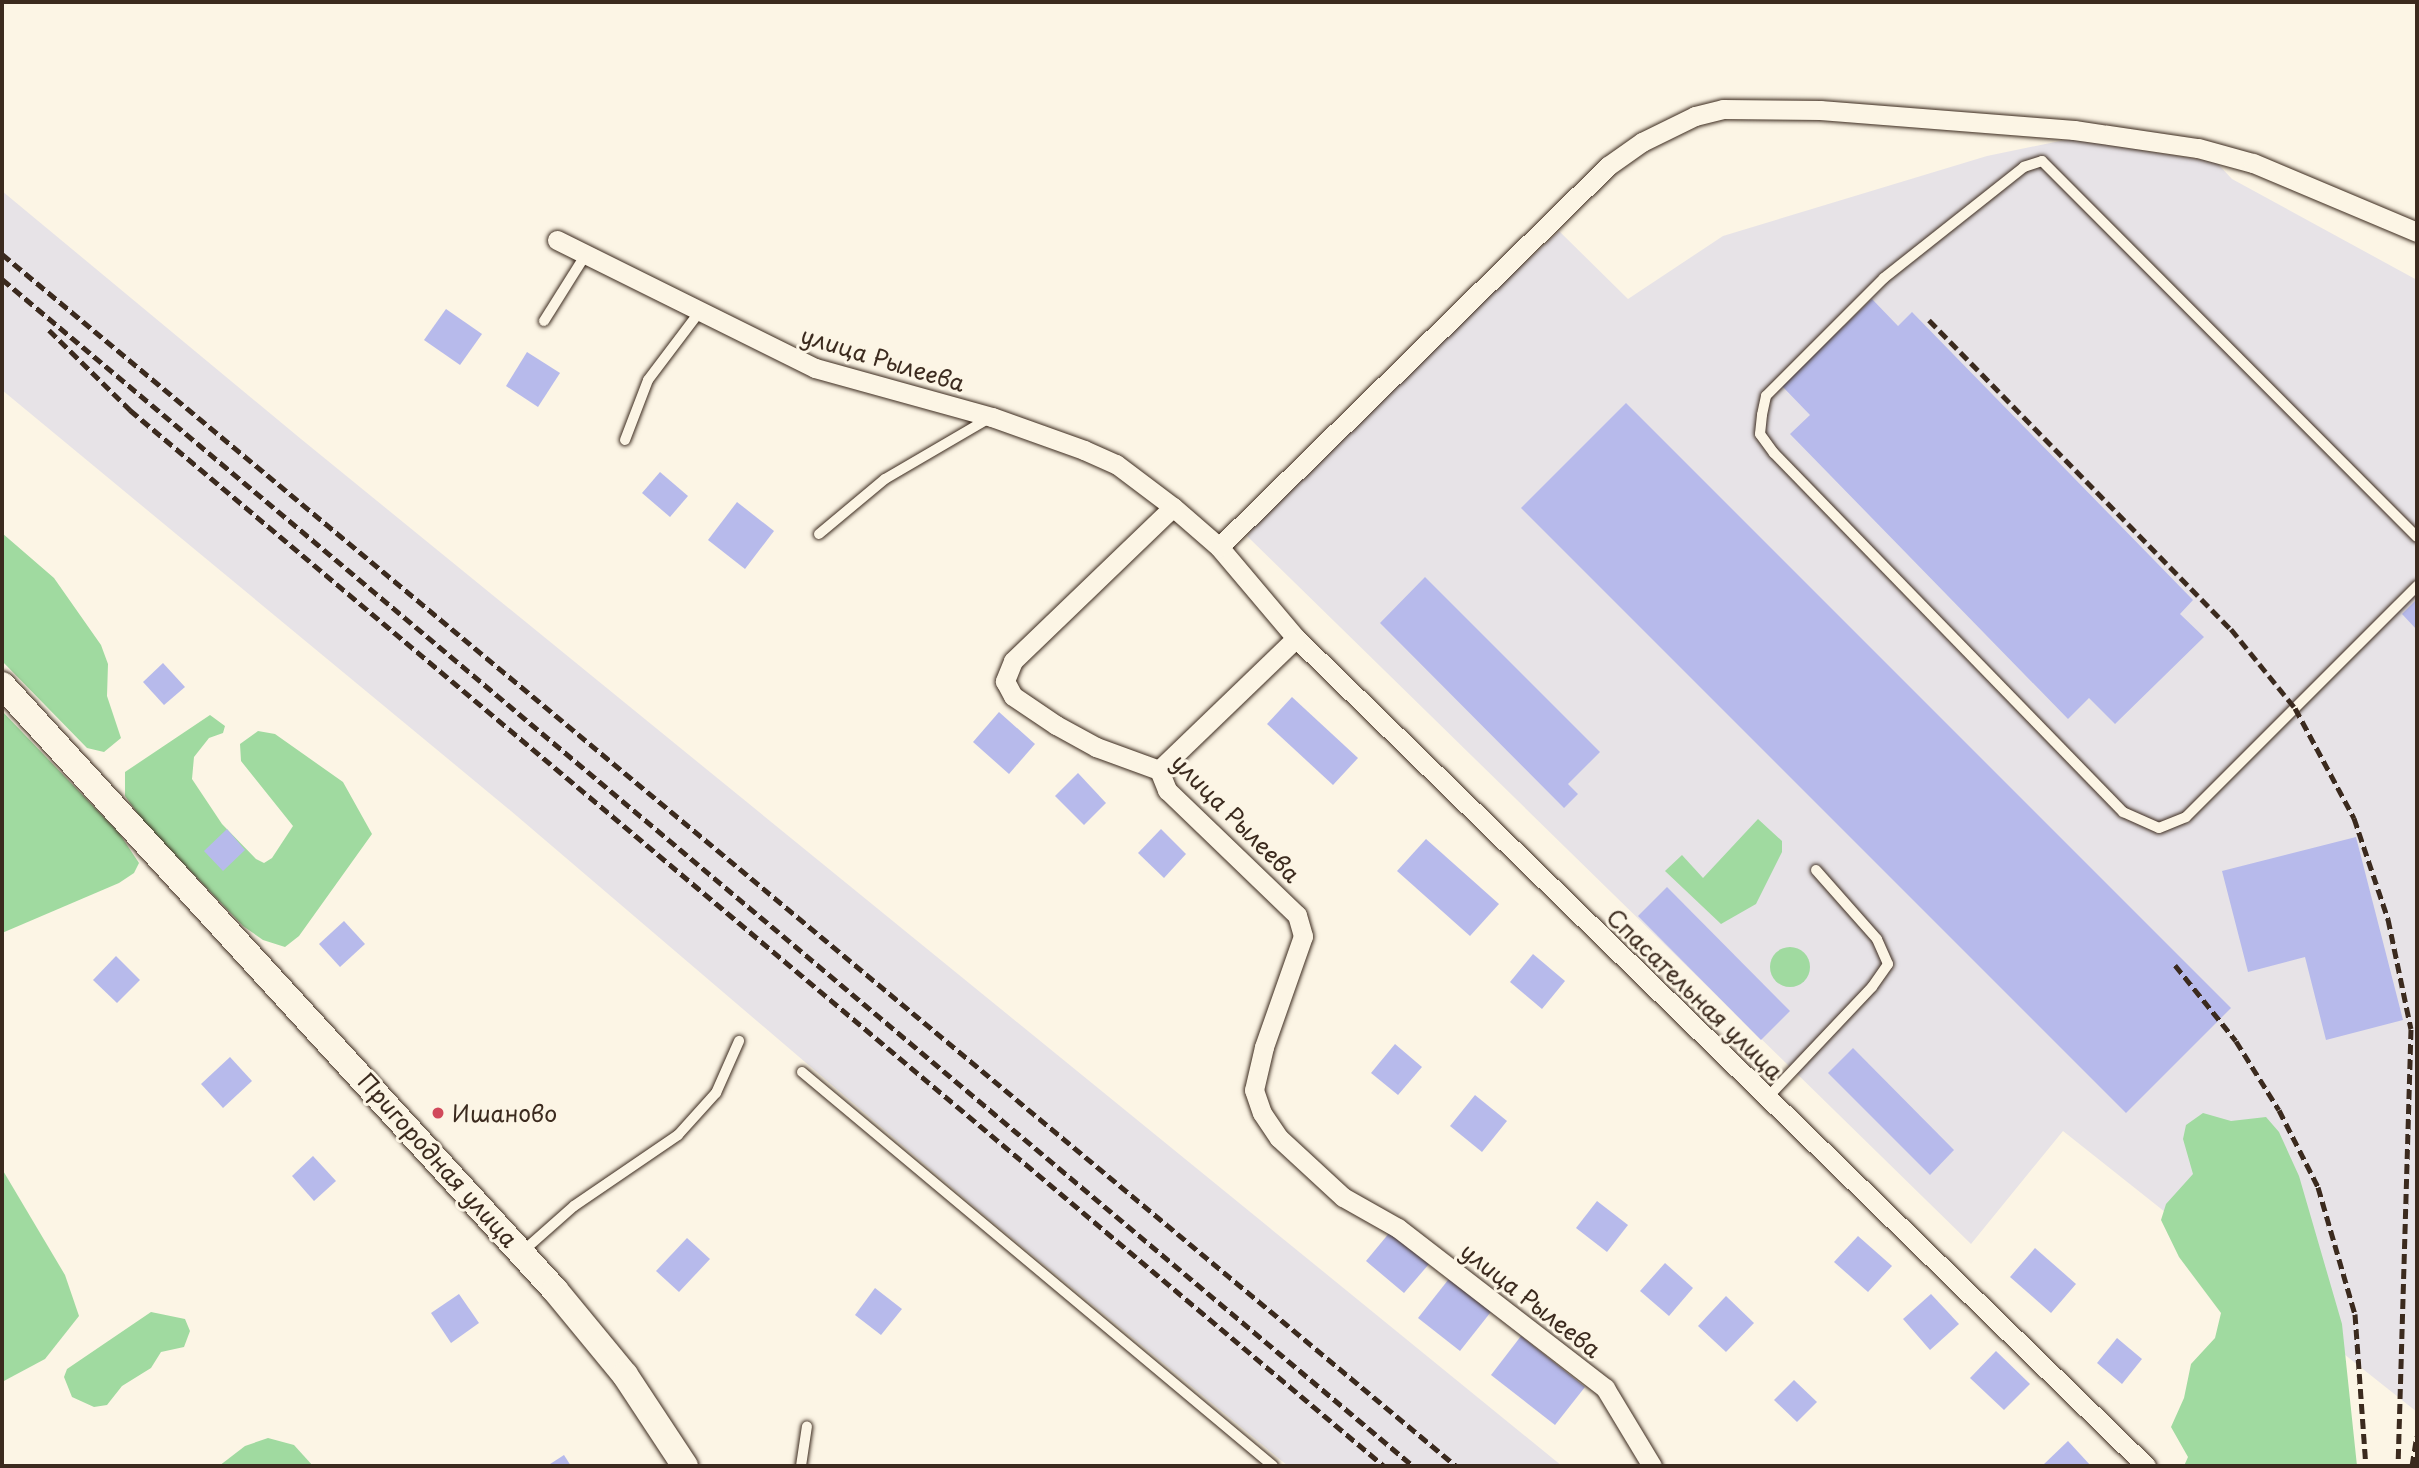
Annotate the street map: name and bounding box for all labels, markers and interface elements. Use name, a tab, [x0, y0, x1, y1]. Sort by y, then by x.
street label: улица Рылеева	[797, 321, 969, 397]
street label: улица Рылеева	[1166, 748, 1306, 888]
street label: Спасательная улица	[1601, 902, 1789, 1086]
street label: Пригородная улица	[352, 1067, 524, 1253]
place label: Ишаново	[452, 1099, 557, 1127]
marker: Ишаново	[430, 1105, 446, 1121]
street label: улица Рылеева	[1455, 1236, 1607, 1364]

